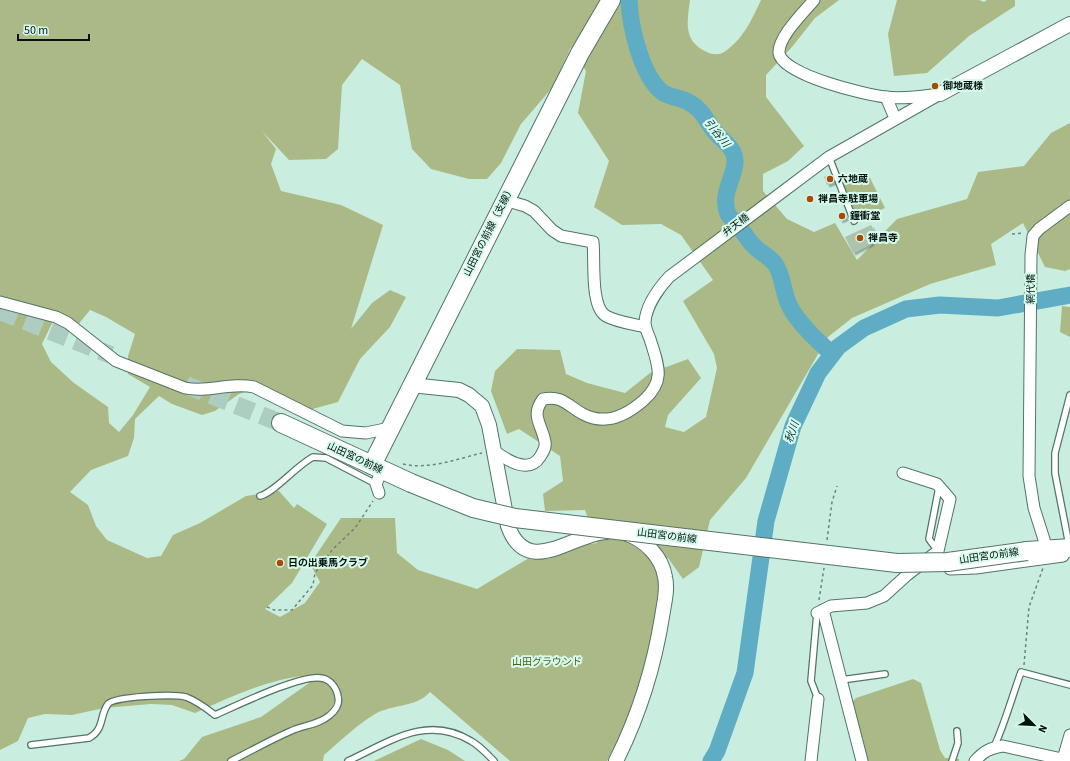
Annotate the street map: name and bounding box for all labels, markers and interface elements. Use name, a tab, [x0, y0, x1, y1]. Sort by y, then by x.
scale bar	[18, 16, 89, 42]
text: 50 m	[24, 22, 48, 39]
place label: 御地蔵様	[942, 79, 983, 93]
marker: 御地蔵様	[930, 81, 940, 91]
water label: 引谷川	[701, 115, 734, 151]
place label: 六地蔵	[838, 172, 868, 186]
marker: 六地蔵	[825, 174, 835, 184]
street label: 山田宮の前線（支線）	[460, 183, 518, 279]
place label: 禅昌寺駐車場	[818, 192, 878, 206]
marker: 禅昌寺駐車場	[805, 194, 815, 204]
place label: 鐘衝堂	[850, 209, 880, 223]
street label: 弁天橋	[720, 210, 752, 240]
marker: 鐘衝堂	[837, 211, 847, 221]
place label: 禅昌寺	[868, 231, 898, 245]
marker: 禅昌寺	[855, 233, 865, 243]
street label: 網代橋	[1024, 274, 1038, 304]
water label: 秋川	[781, 418, 803, 445]
street label: 山田宮の前線	[325, 439, 385, 477]
street label: 山田宮の前線	[636, 525, 698, 547]
street label: 山田宮の前線	[958, 545, 1020, 567]
place label: 日の出乗馬クラブ	[288, 556, 368, 570]
marker: 日の出乗馬クラブ	[275, 558, 285, 568]
park label: 山田グラウンド	[512, 655, 582, 669]
north arrow	[1014, 705, 1054, 745]
text: N	[1034, 722, 1051, 735]

